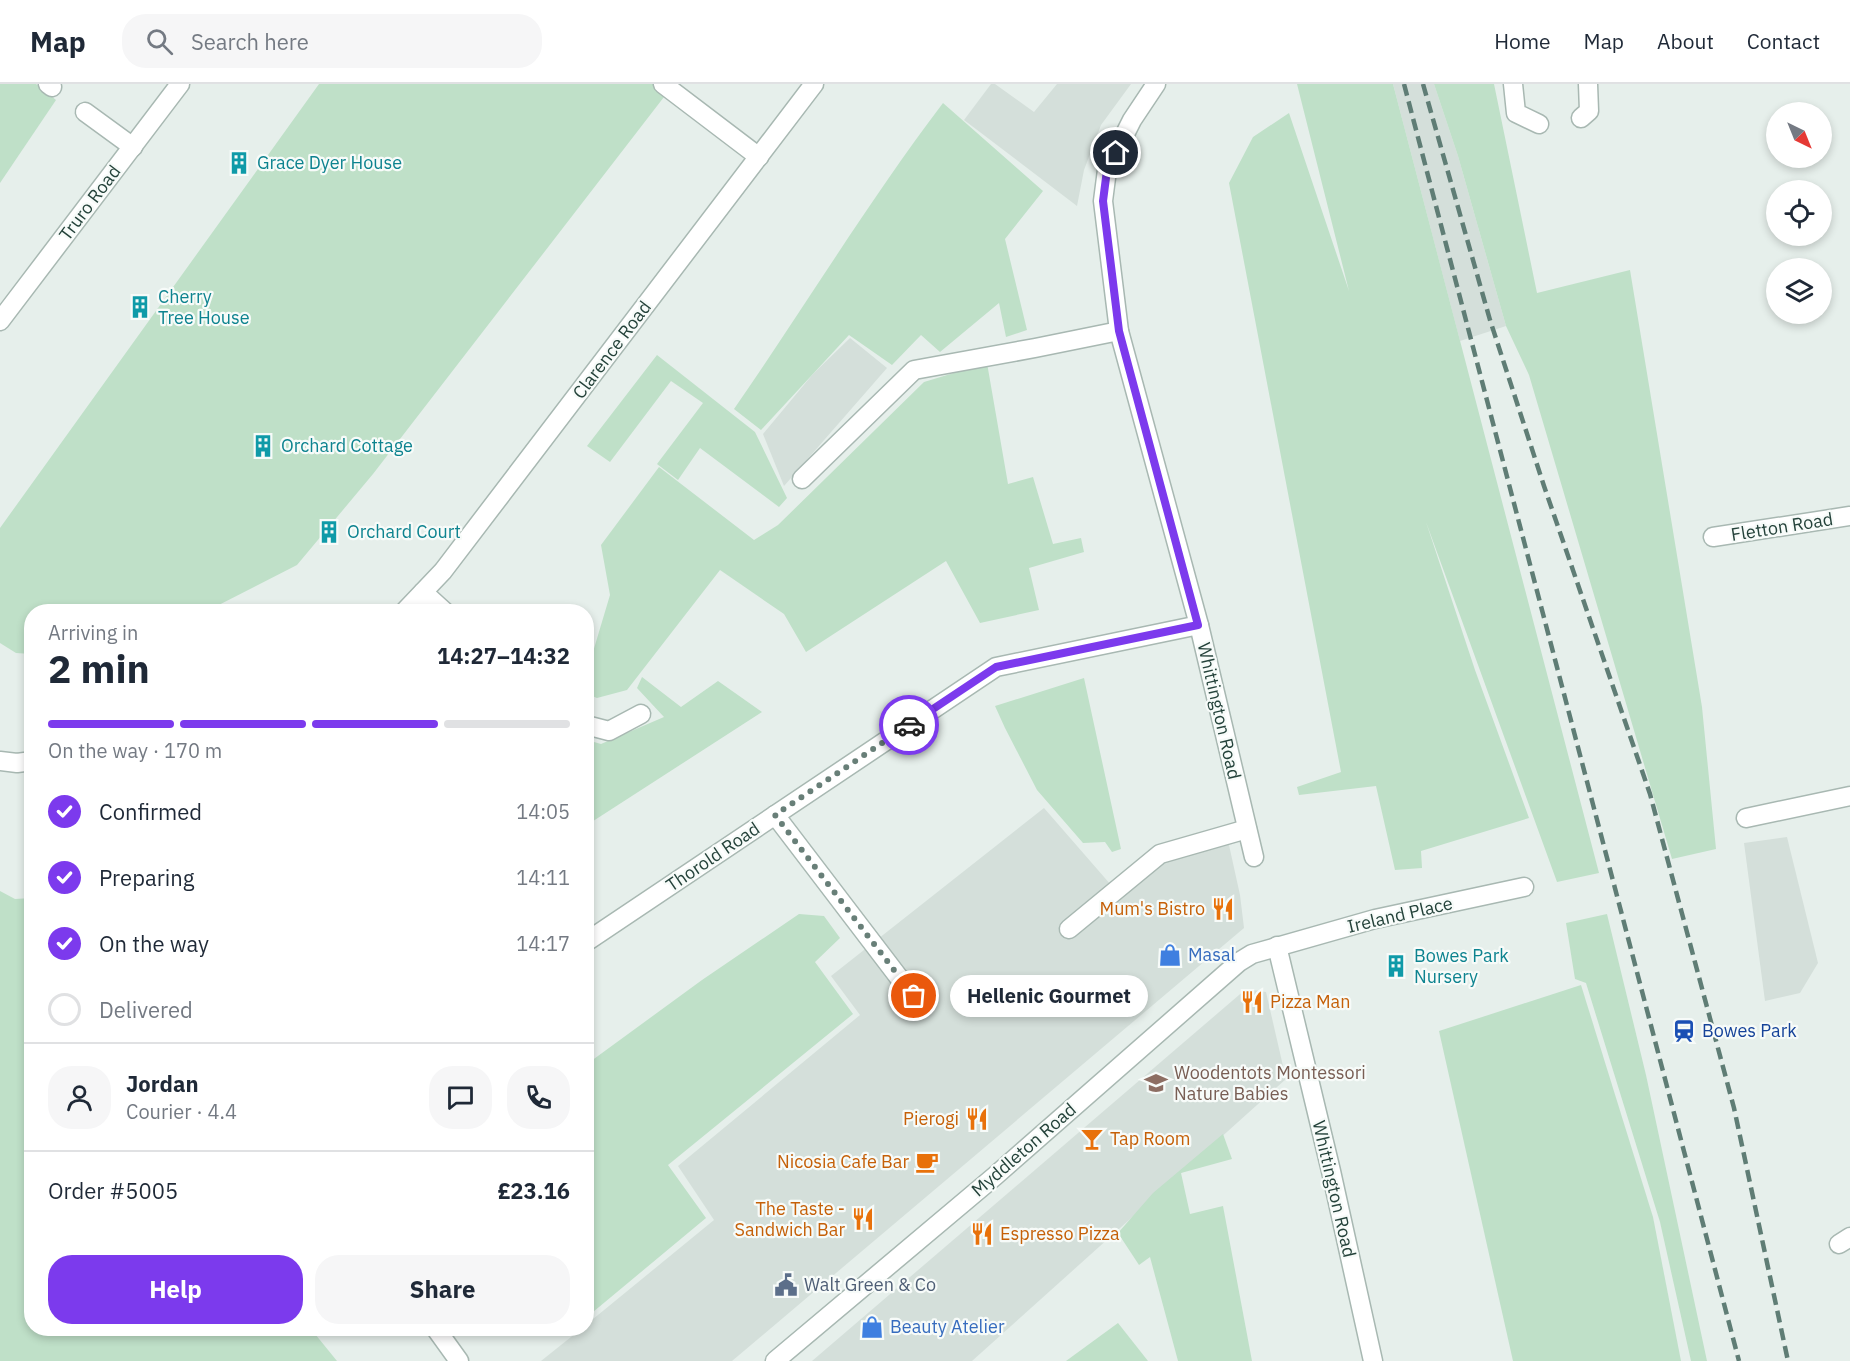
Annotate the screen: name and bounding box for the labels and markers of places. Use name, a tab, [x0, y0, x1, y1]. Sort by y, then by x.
pin	[1090, 127, 1141, 178]
building icon: Grace Dyer House	[226, 150, 252, 176]
place label: Grace Dyer House	[257, 151, 402, 174]
place label: Cherry Tree House	[158, 285, 250, 329]
building icon: Cherry Tree House	[127, 294, 153, 320]
building icon: Orchard Cottage	[250, 433, 276, 459]
place label: Orchard Cottage	[281, 434, 413, 457]
building icon: Orchard Court	[316, 519, 342, 545]
place label: Orchard Court	[347, 520, 461, 543]
restaurant icon: Mum's Bistro	[1210, 896, 1236, 922]
place label: Mum's Bistro	[1100, 897, 1205, 920]
shop icon: Masal	[1157, 942, 1183, 968]
place label: Masal	[1188, 943, 1236, 966]
place label: Bowes Park Nursery	[1414, 944, 1509, 988]
building icon: Bowes Park Nursery	[1383, 953, 1409, 979]
pin	[888, 970, 939, 1021]
callout: Hellenic Gourmet	[950, 975, 1148, 1017]
restaurant icon: Pizza Man	[1239, 989, 1265, 1015]
place label: Pizza Man	[1270, 990, 1350, 1013]
station icon: Bowes Park	[1671, 1018, 1697, 1044]
place label: Bowes Park	[1702, 1019, 1797, 1042]
place label: Woodentots Montessori Nature Babies	[1174, 1061, 1366, 1105]
school or university icon: Woodentots Montessori Nature Babies	[1143, 1070, 1169, 1096]
restaurant icon: Pierogi	[964, 1106, 990, 1132]
place label: Pierogi	[903, 1107, 959, 1130]
bar icon: Tap Room	[1079, 1126, 1105, 1152]
place label: Tap Room	[1110, 1127, 1190, 1150]
cafe icon: Nicosia Cafe Bar	[914, 1149, 940, 1175]
place label: Nicosia Cafe Bar	[777, 1150, 909, 1173]
place label: The Taste - Sandwich Bar	[734, 1197, 845, 1241]
restaurant icon: The Taste - Sandwich Bar	[850, 1206, 876, 1232]
restaurant icon: Espresso Pizza	[969, 1221, 995, 1247]
place label: Espresso Pizza	[1000, 1222, 1120, 1245]
public building icon: Walt Green & Co	[773, 1272, 799, 1298]
place label: Walt Green & Co	[804, 1273, 936, 1296]
shop icon: Beauty Atelier	[859, 1314, 885, 1340]
place label: Beauty Atelier	[890, 1315, 1005, 1338]

